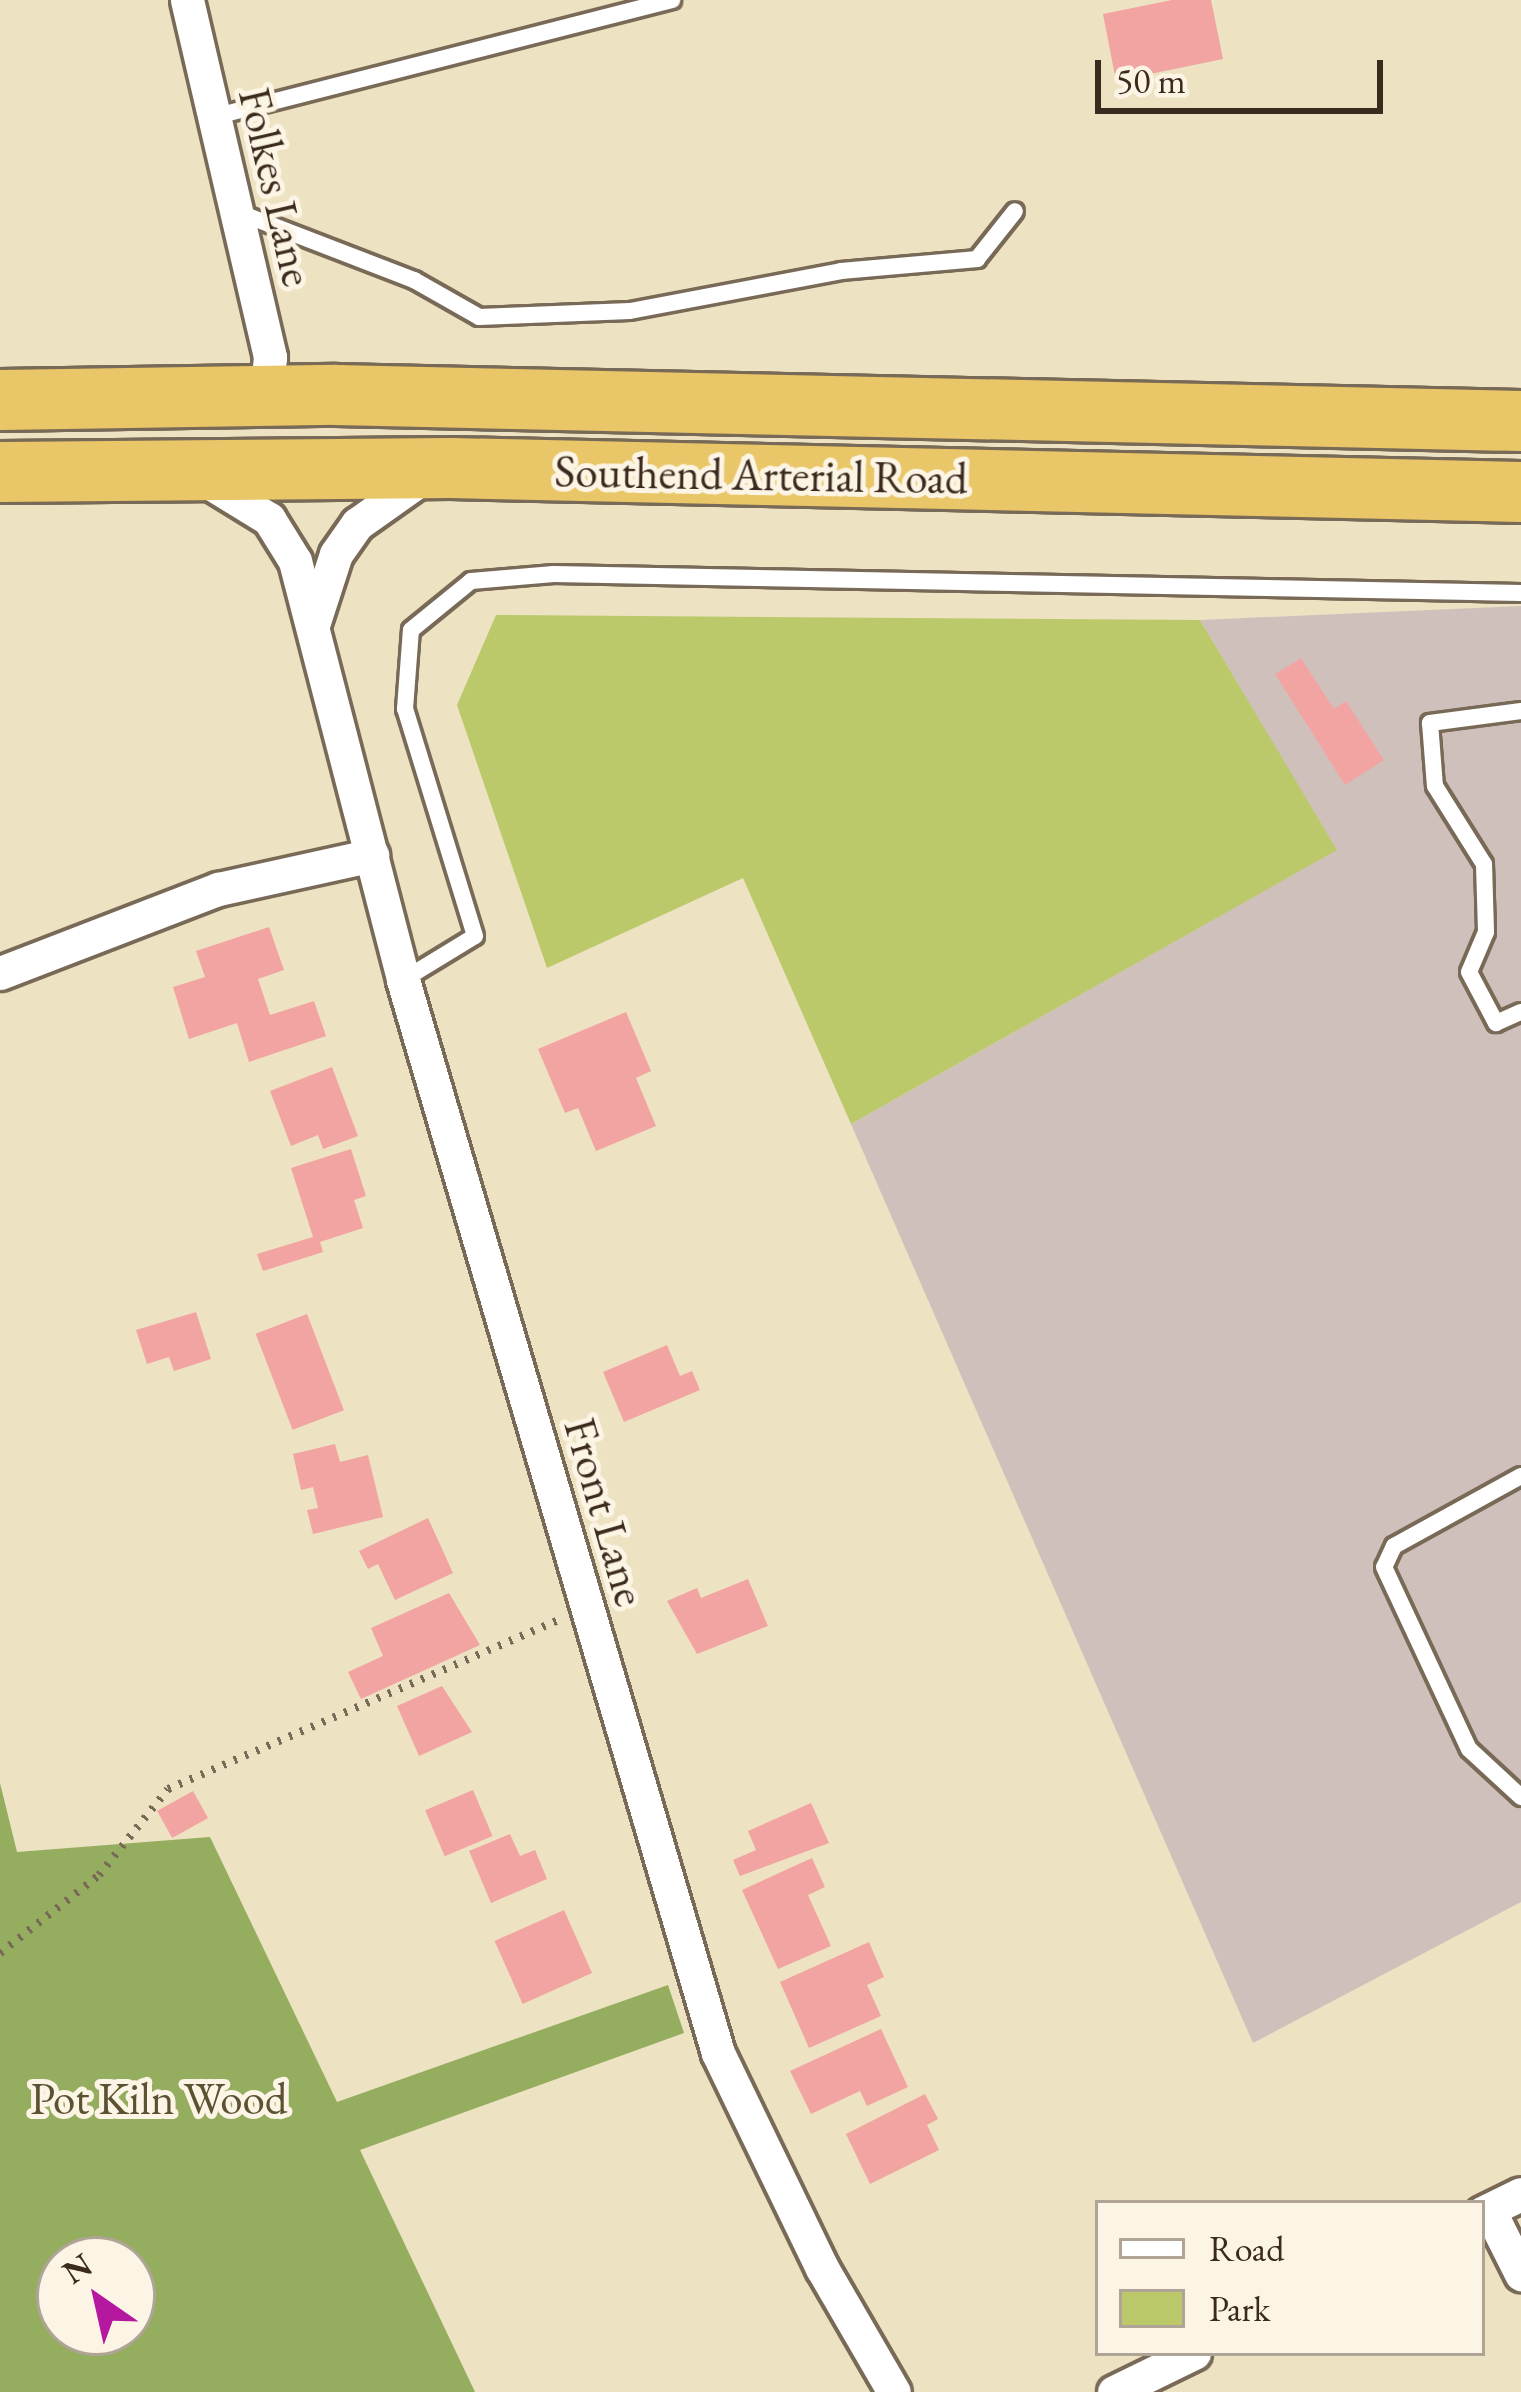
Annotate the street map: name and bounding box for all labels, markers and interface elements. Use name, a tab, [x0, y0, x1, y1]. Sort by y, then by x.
scale bar	[1101, 36, 1389, 110]
text: 50 m	[1116, 57, 1186, 104]
street label: Folkes Lane	[227, 83, 325, 291]
street label: Southend Arterial Road	[554, 444, 968, 506]
street label: Front Lane	[552, 1412, 658, 1612]
park label: Pot Kiln Wood	[30, 2072, 288, 2126]
legend	[1095, 2200, 1485, 2356]
text: Road	[1209, 2225, 1284, 2272]
north arrow	[36, 2236, 156, 2356]
text: N	[54, 2243, 100, 2294]
text: Park	[1209, 2285, 1270, 2332]

